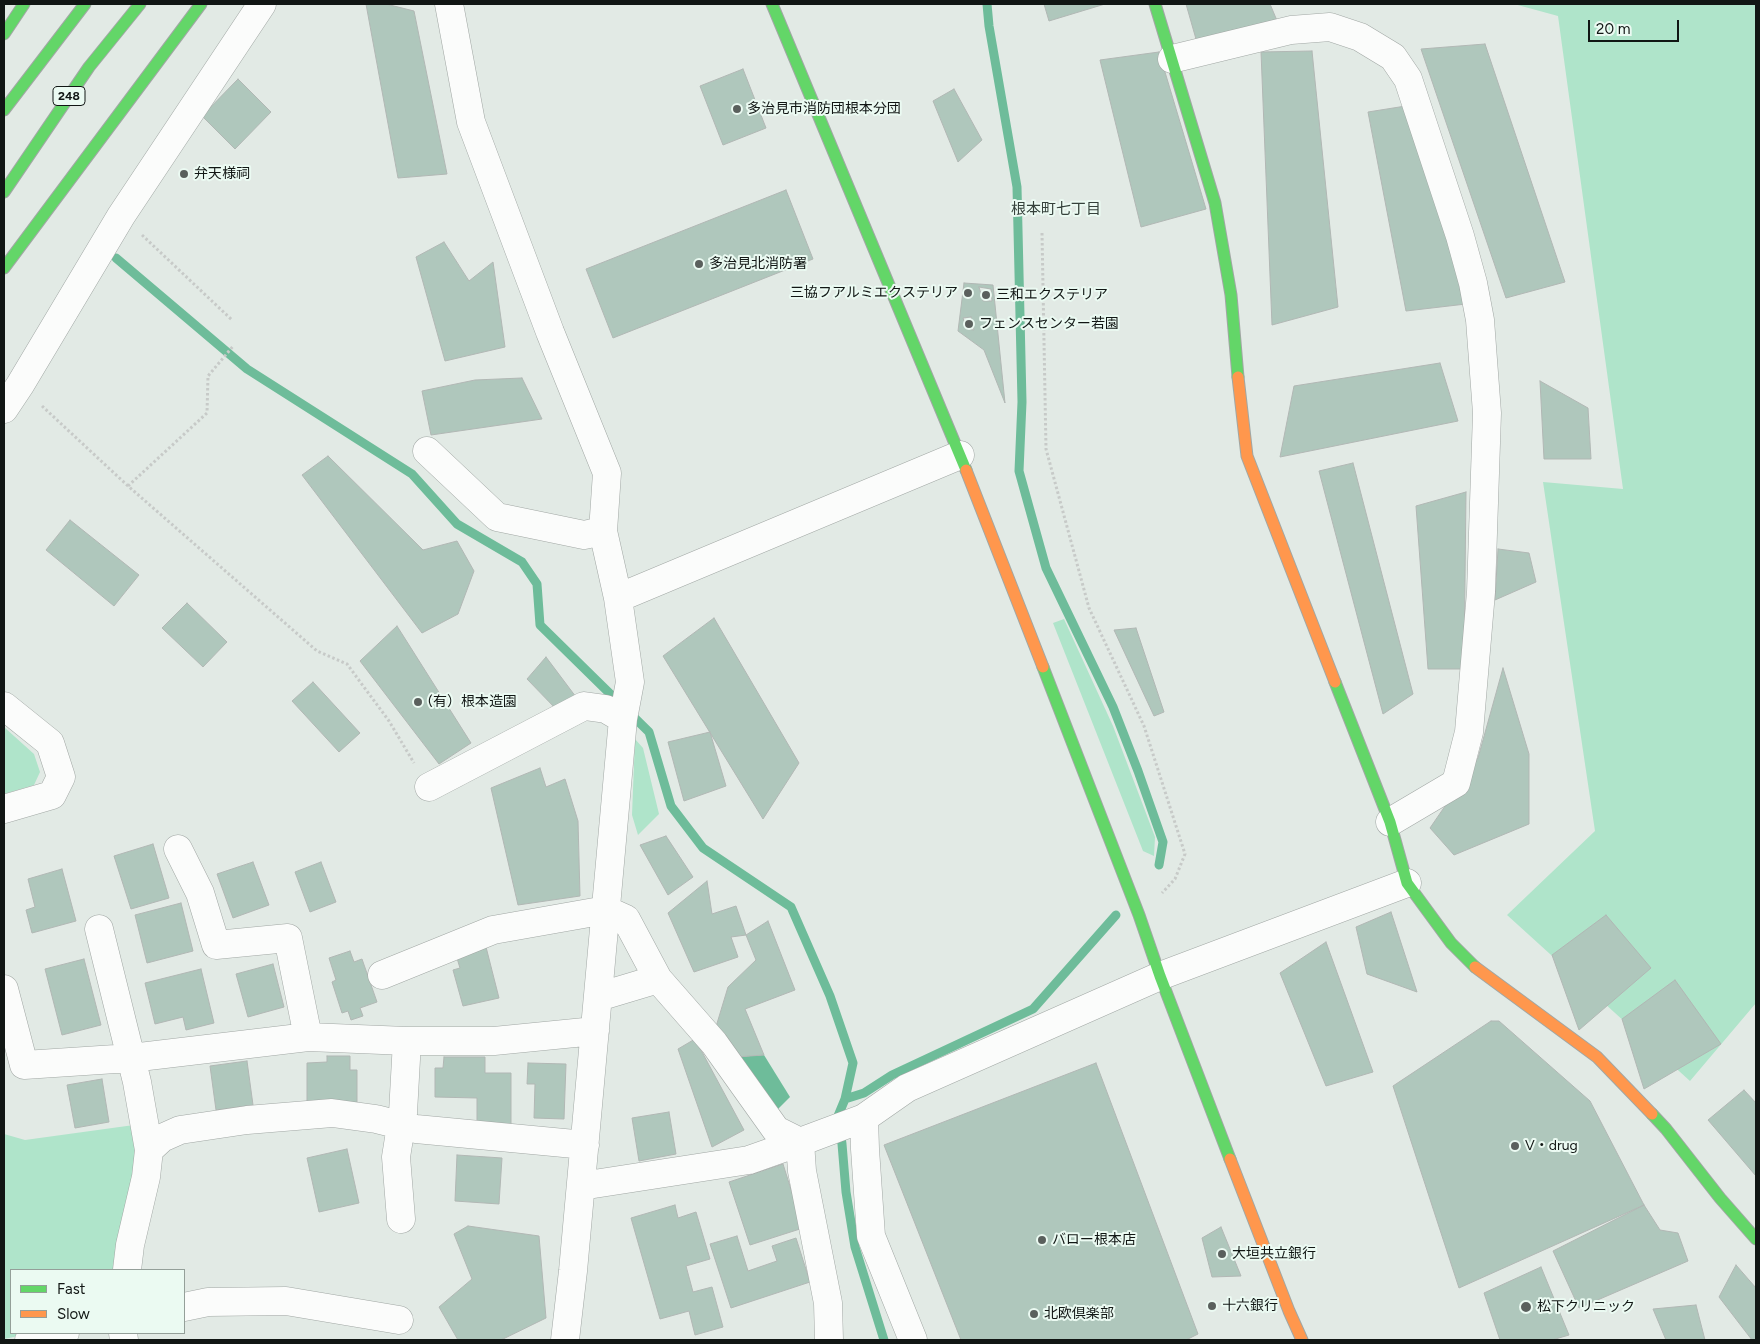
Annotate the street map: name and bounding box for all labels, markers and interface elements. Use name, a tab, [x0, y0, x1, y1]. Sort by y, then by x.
scale bar	[1590, 10, 1681, 42]
text: 20 m	[1596, 20, 1630, 38]
road number: 248	[53, 86, 85, 105]
place label: 多治見市消防団根本分団	[747, 101, 901, 117]
marker: 多治見市消防団根本分団	[731, 103, 743, 115]
place label: 弁天様祠	[194, 166, 250, 182]
marker: 弁天様祠	[178, 168, 190, 180]
district label: 根本町七丁目	[1011, 201, 1101, 219]
place label: 多治見北消防署	[709, 256, 807, 272]
marker: 多治見北消防署	[693, 258, 705, 270]
place label: 三協フアルミエクステリア	[790, 285, 958, 301]
marker: 三協フアルミエクステリア	[962, 287, 974, 299]
place label: 三和エクステリア	[996, 287, 1108, 303]
marker: 三和エクステリア	[980, 289, 992, 301]
place label: フェンスセンター若園	[979, 316, 1119, 332]
marker: フェンスセンター若園	[963, 318, 975, 330]
place label: (有）根本造園	[428, 694, 517, 710]
marker: (有）根本造園	[412, 696, 424, 708]
place label: V・drug	[1525, 1138, 1578, 1154]
marker: V・drug	[1509, 1140, 1521, 1152]
place label: バロー根本店	[1052, 1232, 1136, 1248]
marker: バロー根本店	[1036, 1234, 1048, 1246]
place label: 大垣共立銀行	[1232, 1246, 1316, 1262]
marker: 大垣共立銀行	[1216, 1248, 1228, 1260]
legend	[10, 1269, 185, 1334]
text: Fast	[57, 1280, 85, 1298]
place label: 十六銀行	[1222, 1298, 1278, 1314]
place label: 松下クリニック	[1537, 1299, 1635, 1315]
marker: 十六銀行	[1206, 1300, 1218, 1312]
marker: 松下クリニック	[1519, 1300, 1533, 1314]
text: Slow	[57, 1305, 90, 1323]
place label: 北欧倶楽部	[1044, 1306, 1114, 1322]
marker: 北欧倶楽部	[1028, 1308, 1040, 1320]

